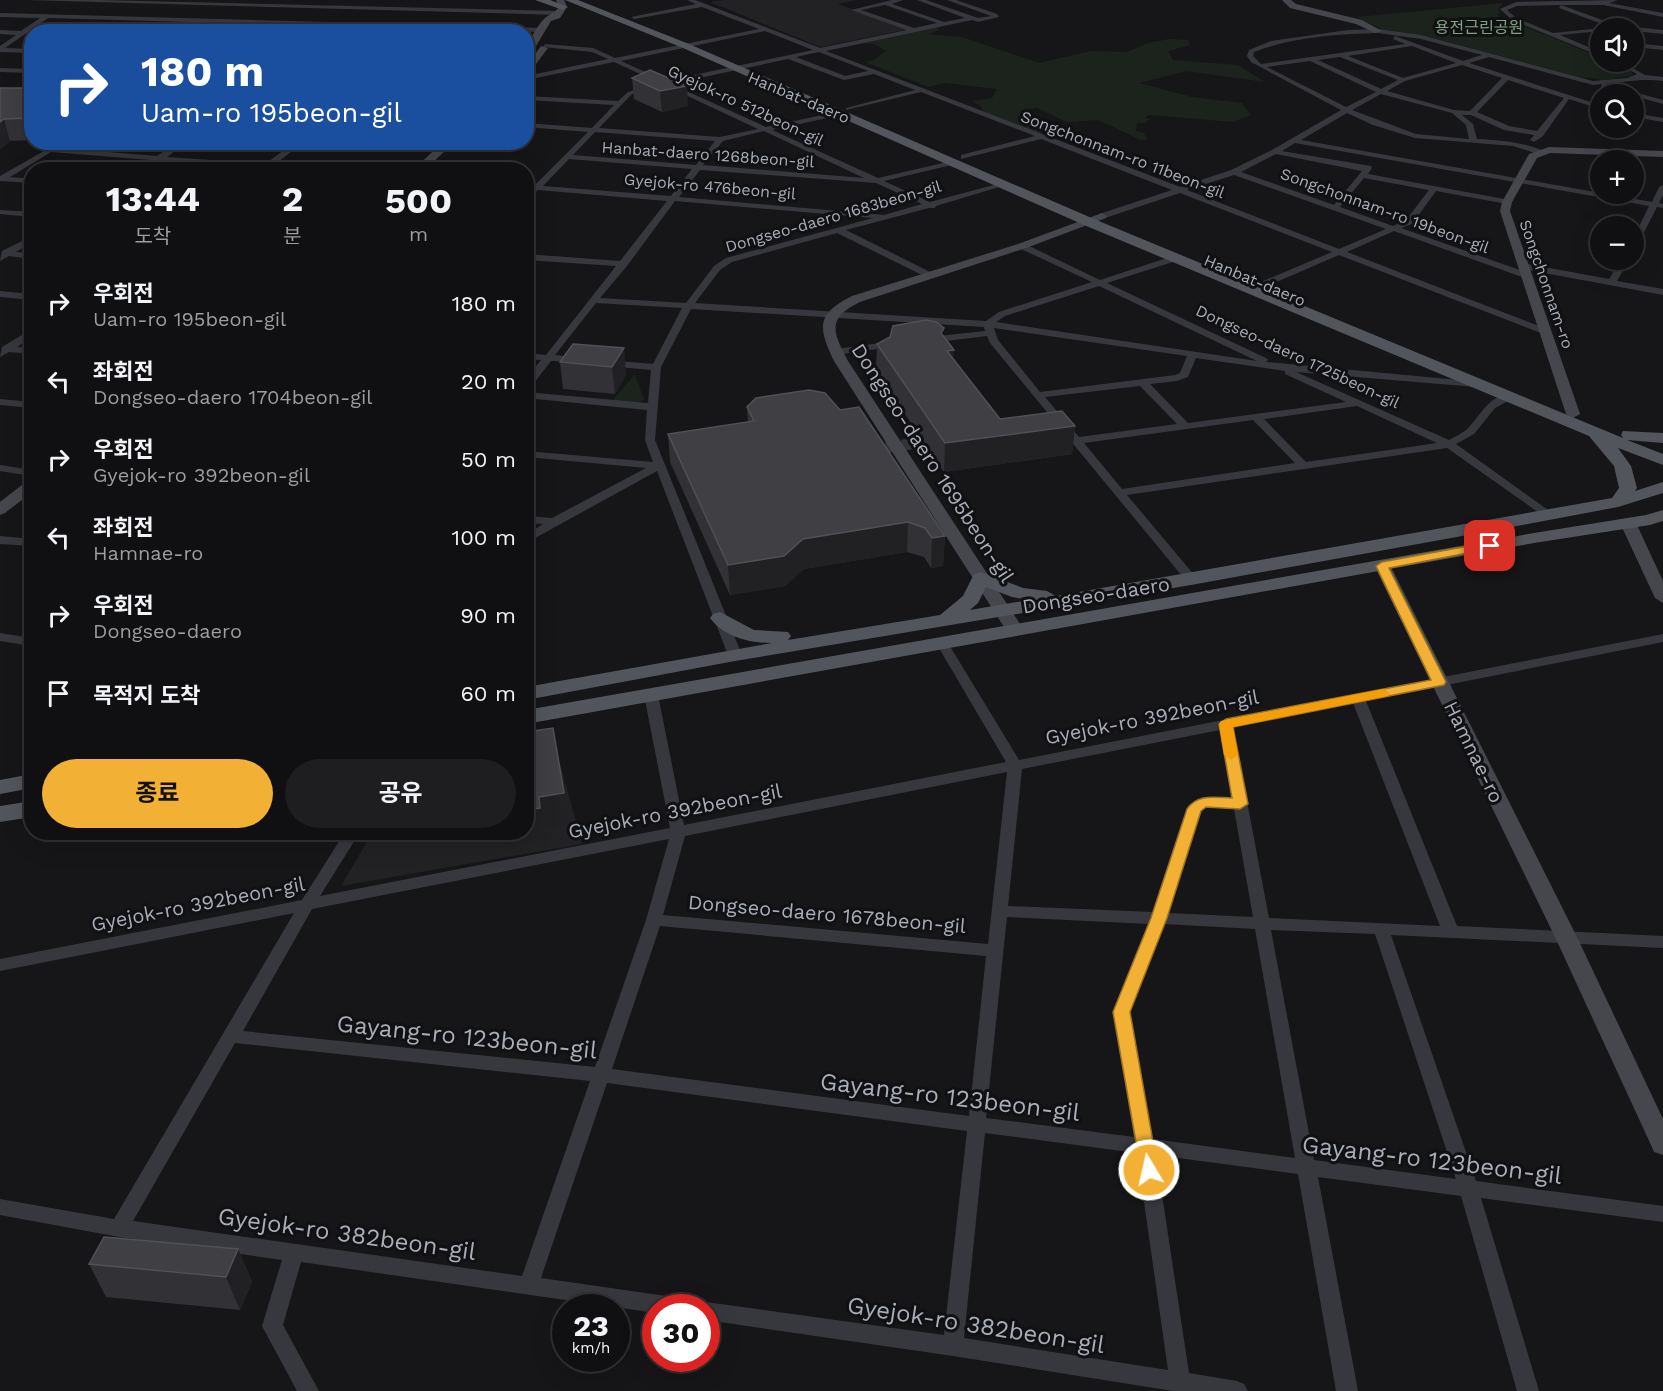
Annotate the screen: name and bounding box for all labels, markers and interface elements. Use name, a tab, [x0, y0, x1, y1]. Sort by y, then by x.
park label: 용전근린공원	[1435, 18, 1523, 37]
map controls	[1590, 18, 1644, 270]
button: sound	[1590, 18, 1644, 72]
text: 180 m	[141, 47, 264, 96]
icon: right	[42, 48, 120, 126]
street label: Gyejok-ro 512beon-gil	[665, 61, 827, 150]
street label: Hanbat-daero	[745, 68, 852, 127]
button: search	[1590, 84, 1644, 138]
text: Uam-ro 195beon-gil	[141, 97, 402, 129]
street label: Songchonnam-ro 11beon-gil	[1018, 107, 1228, 202]
street label: Hanbat-daero 1268beon-gil	[601, 138, 815, 171]
button: +	[1590, 150, 1644, 204]
street label: Songchonnam-ro 19beon-gil	[1278, 164, 1492, 257]
street label: Gyejok-ro 476beon-gil	[623, 170, 797, 203]
street label: Dongseo-daero 1683beon-gil	[723, 176, 943, 256]
text: 13:44	[106, 178, 200, 220]
text: 2	[282, 178, 303, 220]
text: 500	[385, 180, 452, 222]
button: −	[1590, 216, 1644, 270]
street label: Songchonnam-ro	[1516, 217, 1577, 351]
text: m	[409, 222, 428, 246]
text: 도착	[134, 224, 171, 248]
text: 분	[283, 224, 302, 248]
street label: Hanbat-daero	[1201, 251, 1308, 310]
text: 우회전	[93, 281, 154, 306]
icon: right	[42, 287, 75, 320]
text: 180 m	[452, 291, 516, 316]
street label: Dongseo-daero 1725beon-gil	[1193, 301, 1403, 412]
text: Uam-ro 195beon-gil	[93, 307, 286, 331]
street label: Dongseo-daero 1695beon-gil	[847, 339, 1019, 587]
text: 좌회전	[93, 359, 154, 384]
icon: left	[42, 365, 75, 398]
text: 20 m	[461, 369, 516, 394]
text: Dongseo-daero 1704beon-gil	[93, 385, 372, 409]
text: 우회전	[93, 437, 154, 462]
icon: right	[42, 443, 75, 476]
text: 50 m	[461, 447, 516, 472]
text: Gyejok-ro 392beon-gil	[93, 463, 310, 487]
text: 좌회전	[93, 515, 154, 540]
pin	[1464, 520, 1515, 571]
icon: left	[42, 521, 75, 554]
text: 100 m	[452, 525, 516, 550]
icon: arrive	[1473, 529, 1506, 562]
text: Hamnae-ro	[93, 541, 203, 565]
street label: Dongseo-daero	[1021, 571, 1171, 619]
text: 우회전	[93, 593, 154, 618]
icon: right	[42, 599, 75, 632]
text: 90 m	[460, 603, 516, 628]
text: Dongseo-daero	[93, 619, 242, 643]
icon: arrive	[42, 677, 75, 710]
text: 60 m	[460, 681, 516, 706]
text: 목적지 도착	[93, 683, 201, 708]
street label: Gyejok-ro 392beon-gil	[1043, 685, 1261, 749]
street label: Hamnae-ro	[1439, 697, 1509, 807]
button: 종료	[42, 759, 273, 828]
button: 공유	[285, 759, 516, 828]
street label: Gyejok-ro 392beon-gil	[566, 779, 784, 843]
street label: Gyejok-ro 392beon-gil	[89, 872, 307, 936]
street label: Dongseo-daero 1678beon-gil	[687, 890, 967, 938]
street label: Gayang-ro 123beon-gil	[335, 1009, 599, 1065]
street label: Gayang-ro 123beon-gil	[819, 1067, 1082, 1127]
street label: Gayang-ro 123beon-gil	[1301, 1130, 1564, 1190]
position arrow	[1117, 1138, 1181, 1202]
street label: Gyejok-ro 382beon-gil	[216, 1202, 479, 1266]
street label: Gyejok-ro 382beon-gil	[845, 1291, 1107, 1359]
speed limit sign: 30	[642, 1294, 720, 1372]
text: 23	[573, 1308, 609, 1343]
text: km/h	[572, 1339, 610, 1357]

